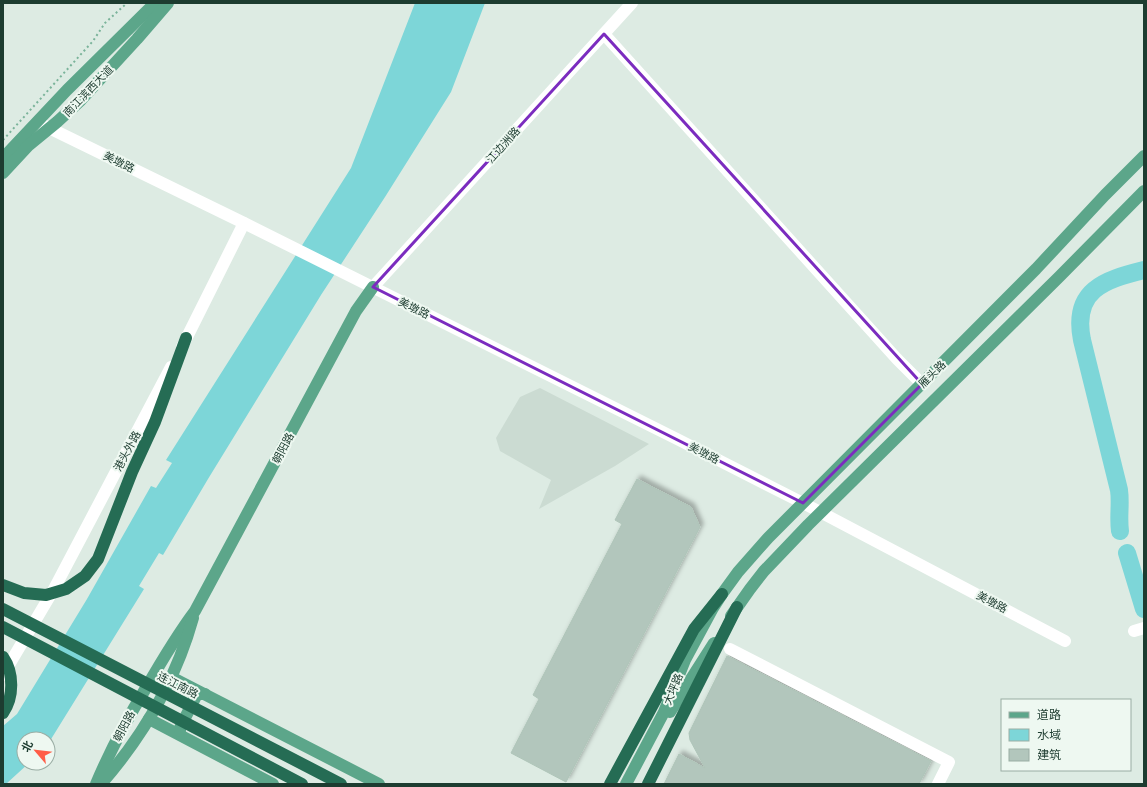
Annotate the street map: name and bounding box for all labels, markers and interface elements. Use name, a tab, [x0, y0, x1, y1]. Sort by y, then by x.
street label: 南江滨西大道	[60, 62, 116, 120]
street label: 江边洲路	[483, 124, 523, 166]
street label: 美墩路	[101, 148, 137, 176]
street label: 美墩路	[396, 294, 432, 322]
street label: 雁头路	[915, 357, 949, 391]
street label: 港头外路	[110, 428, 144, 474]
street label: 朝阳路	[269, 430, 297, 466]
street label: 美墩路	[686, 439, 722, 467]
street label: 美墩路	[974, 588, 1010, 616]
street label: 连江南路	[155, 669, 201, 701]
street label: 大坪路	[660, 671, 686, 707]
legend	[1001, 699, 1131, 771]
text: 道路	[1037, 707, 1061, 723]
street label: 朝阳路	[110, 708, 138, 744]
text: 水域	[1037, 727, 1061, 743]
north arrow	[16, 731, 56, 771]
text: 北	[18, 738, 36, 754]
text: 建筑	[1037, 747, 1061, 763]

